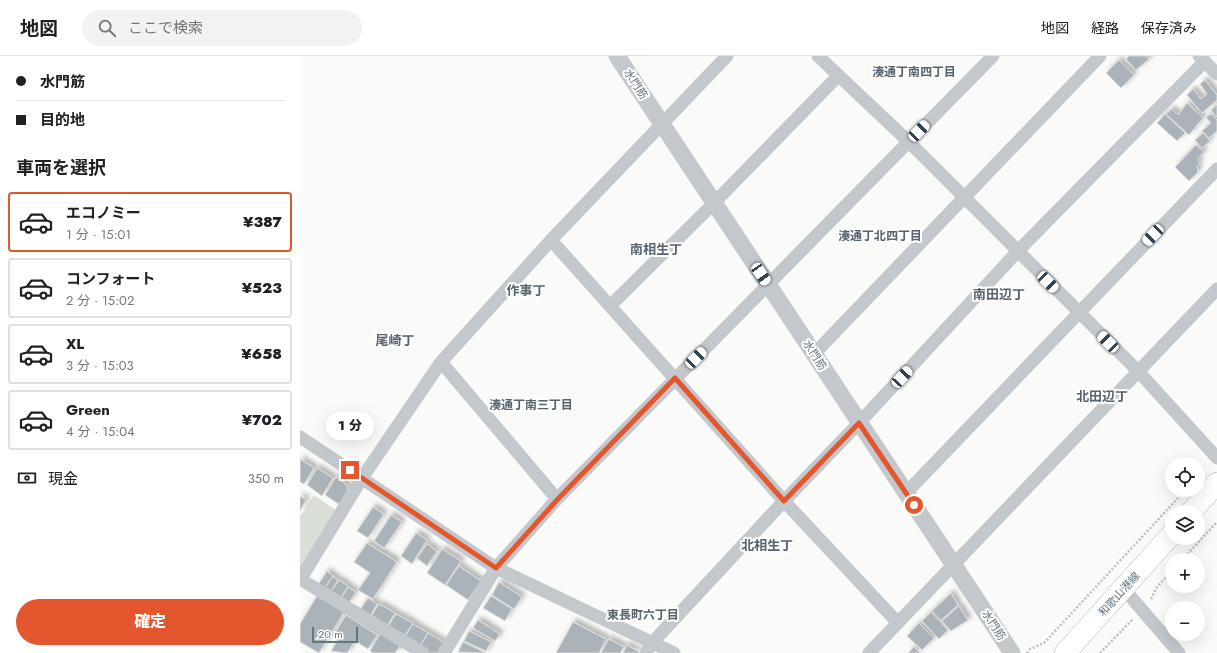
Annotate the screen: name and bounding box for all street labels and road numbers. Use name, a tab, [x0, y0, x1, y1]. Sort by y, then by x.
street label: 水門筋	[620, 66, 652, 102]
street label: 水門筋	[799, 337, 831, 373]
street label: 和歌山港線	[1095, 568, 1143, 620]
street label: 水門筋	[978, 607, 1010, 643]

